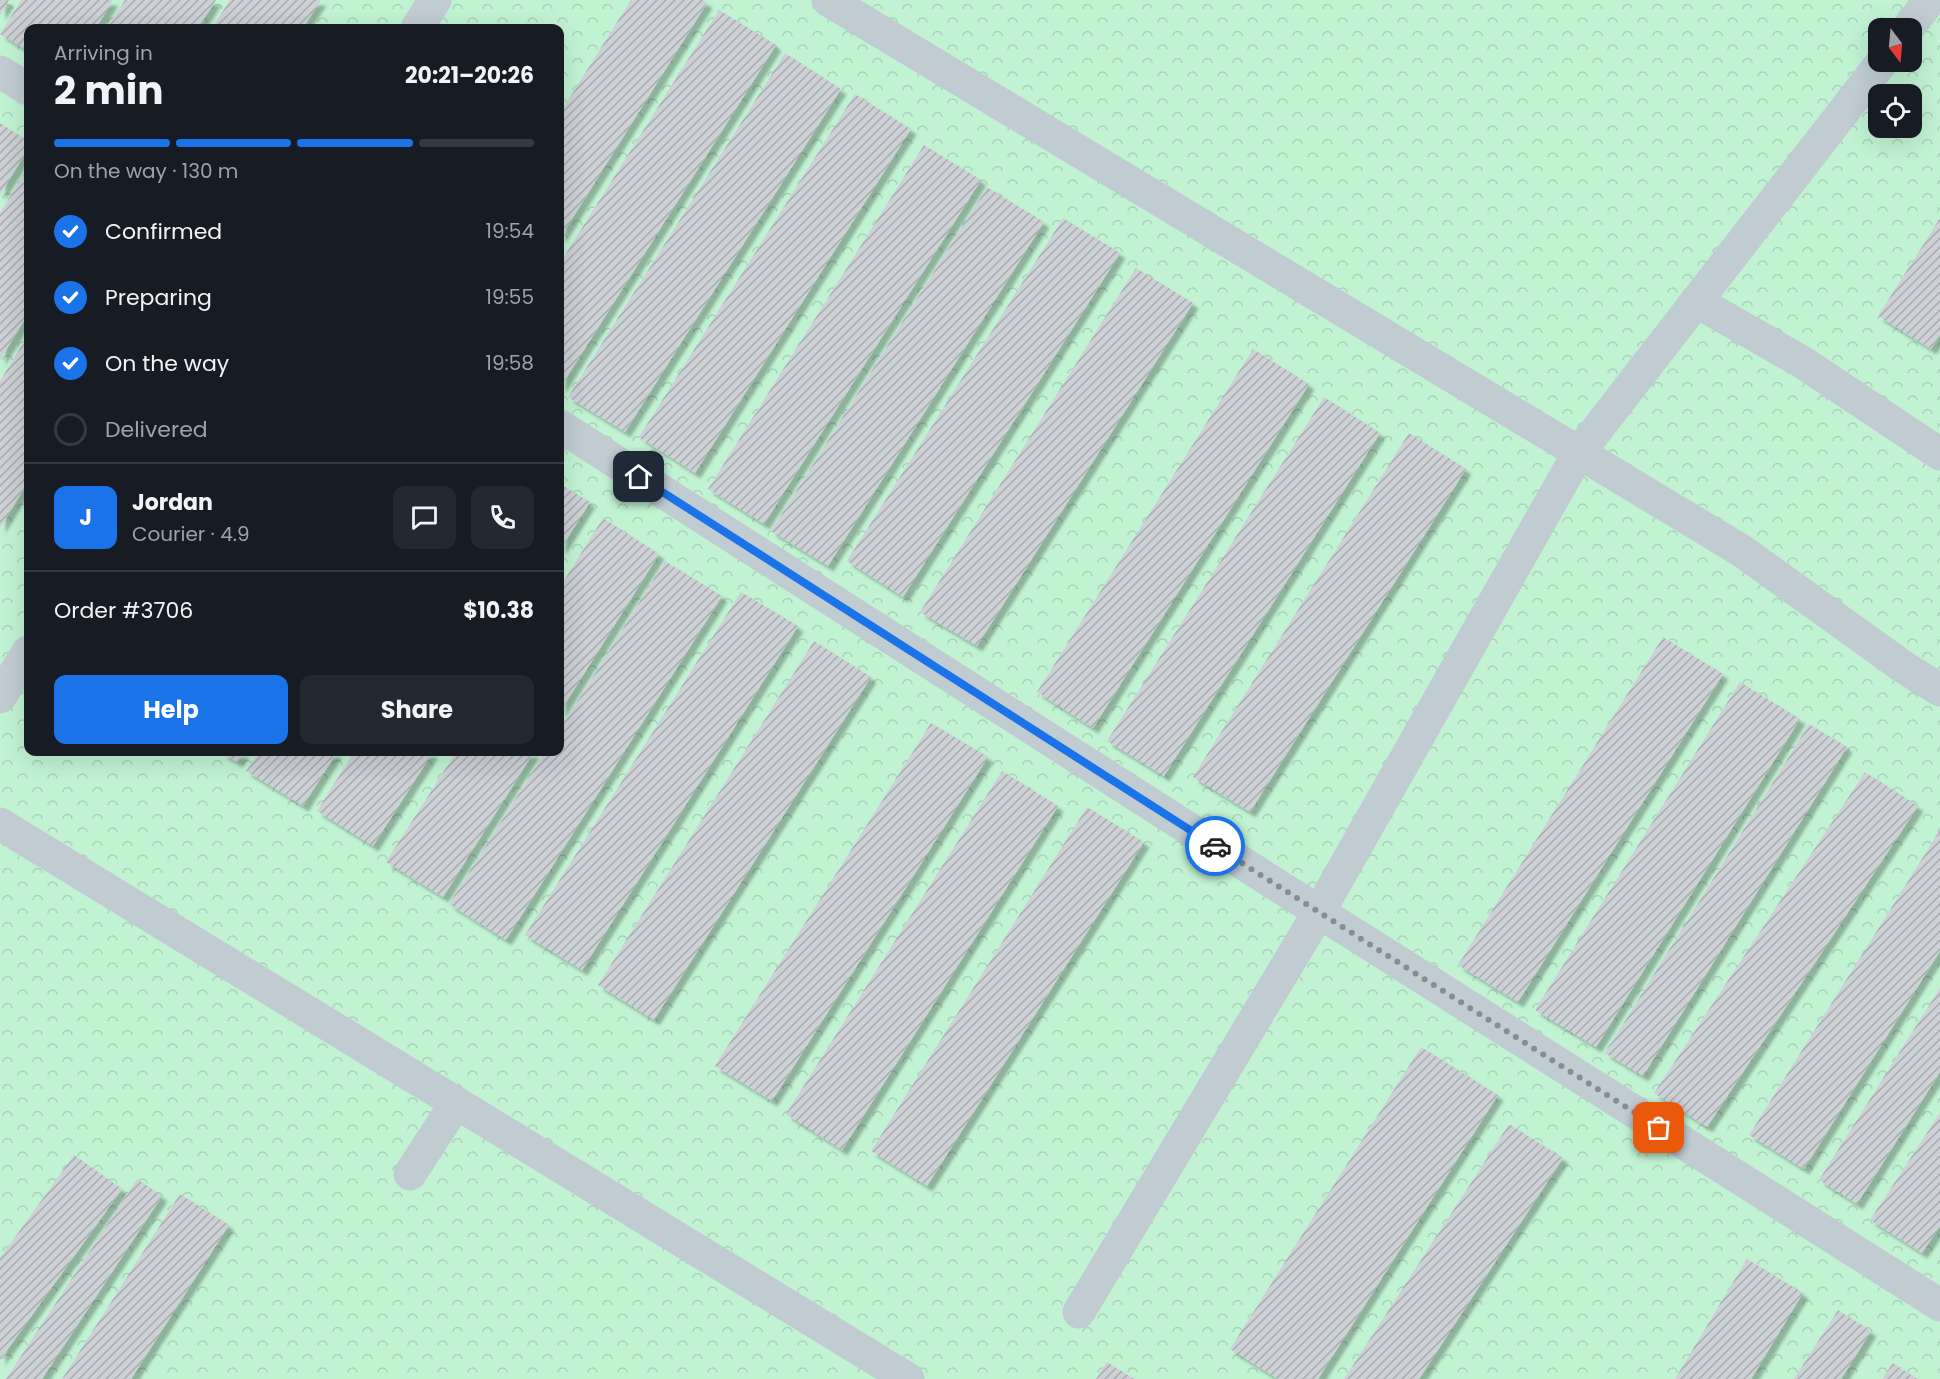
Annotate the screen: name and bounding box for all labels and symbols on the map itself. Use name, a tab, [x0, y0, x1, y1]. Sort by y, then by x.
north arrow	[1868, 18, 1922, 72]
pin	[613, 451, 664, 502]
courier	[1185, 816, 1245, 876]
pin	[1633, 1102, 1684, 1153]

